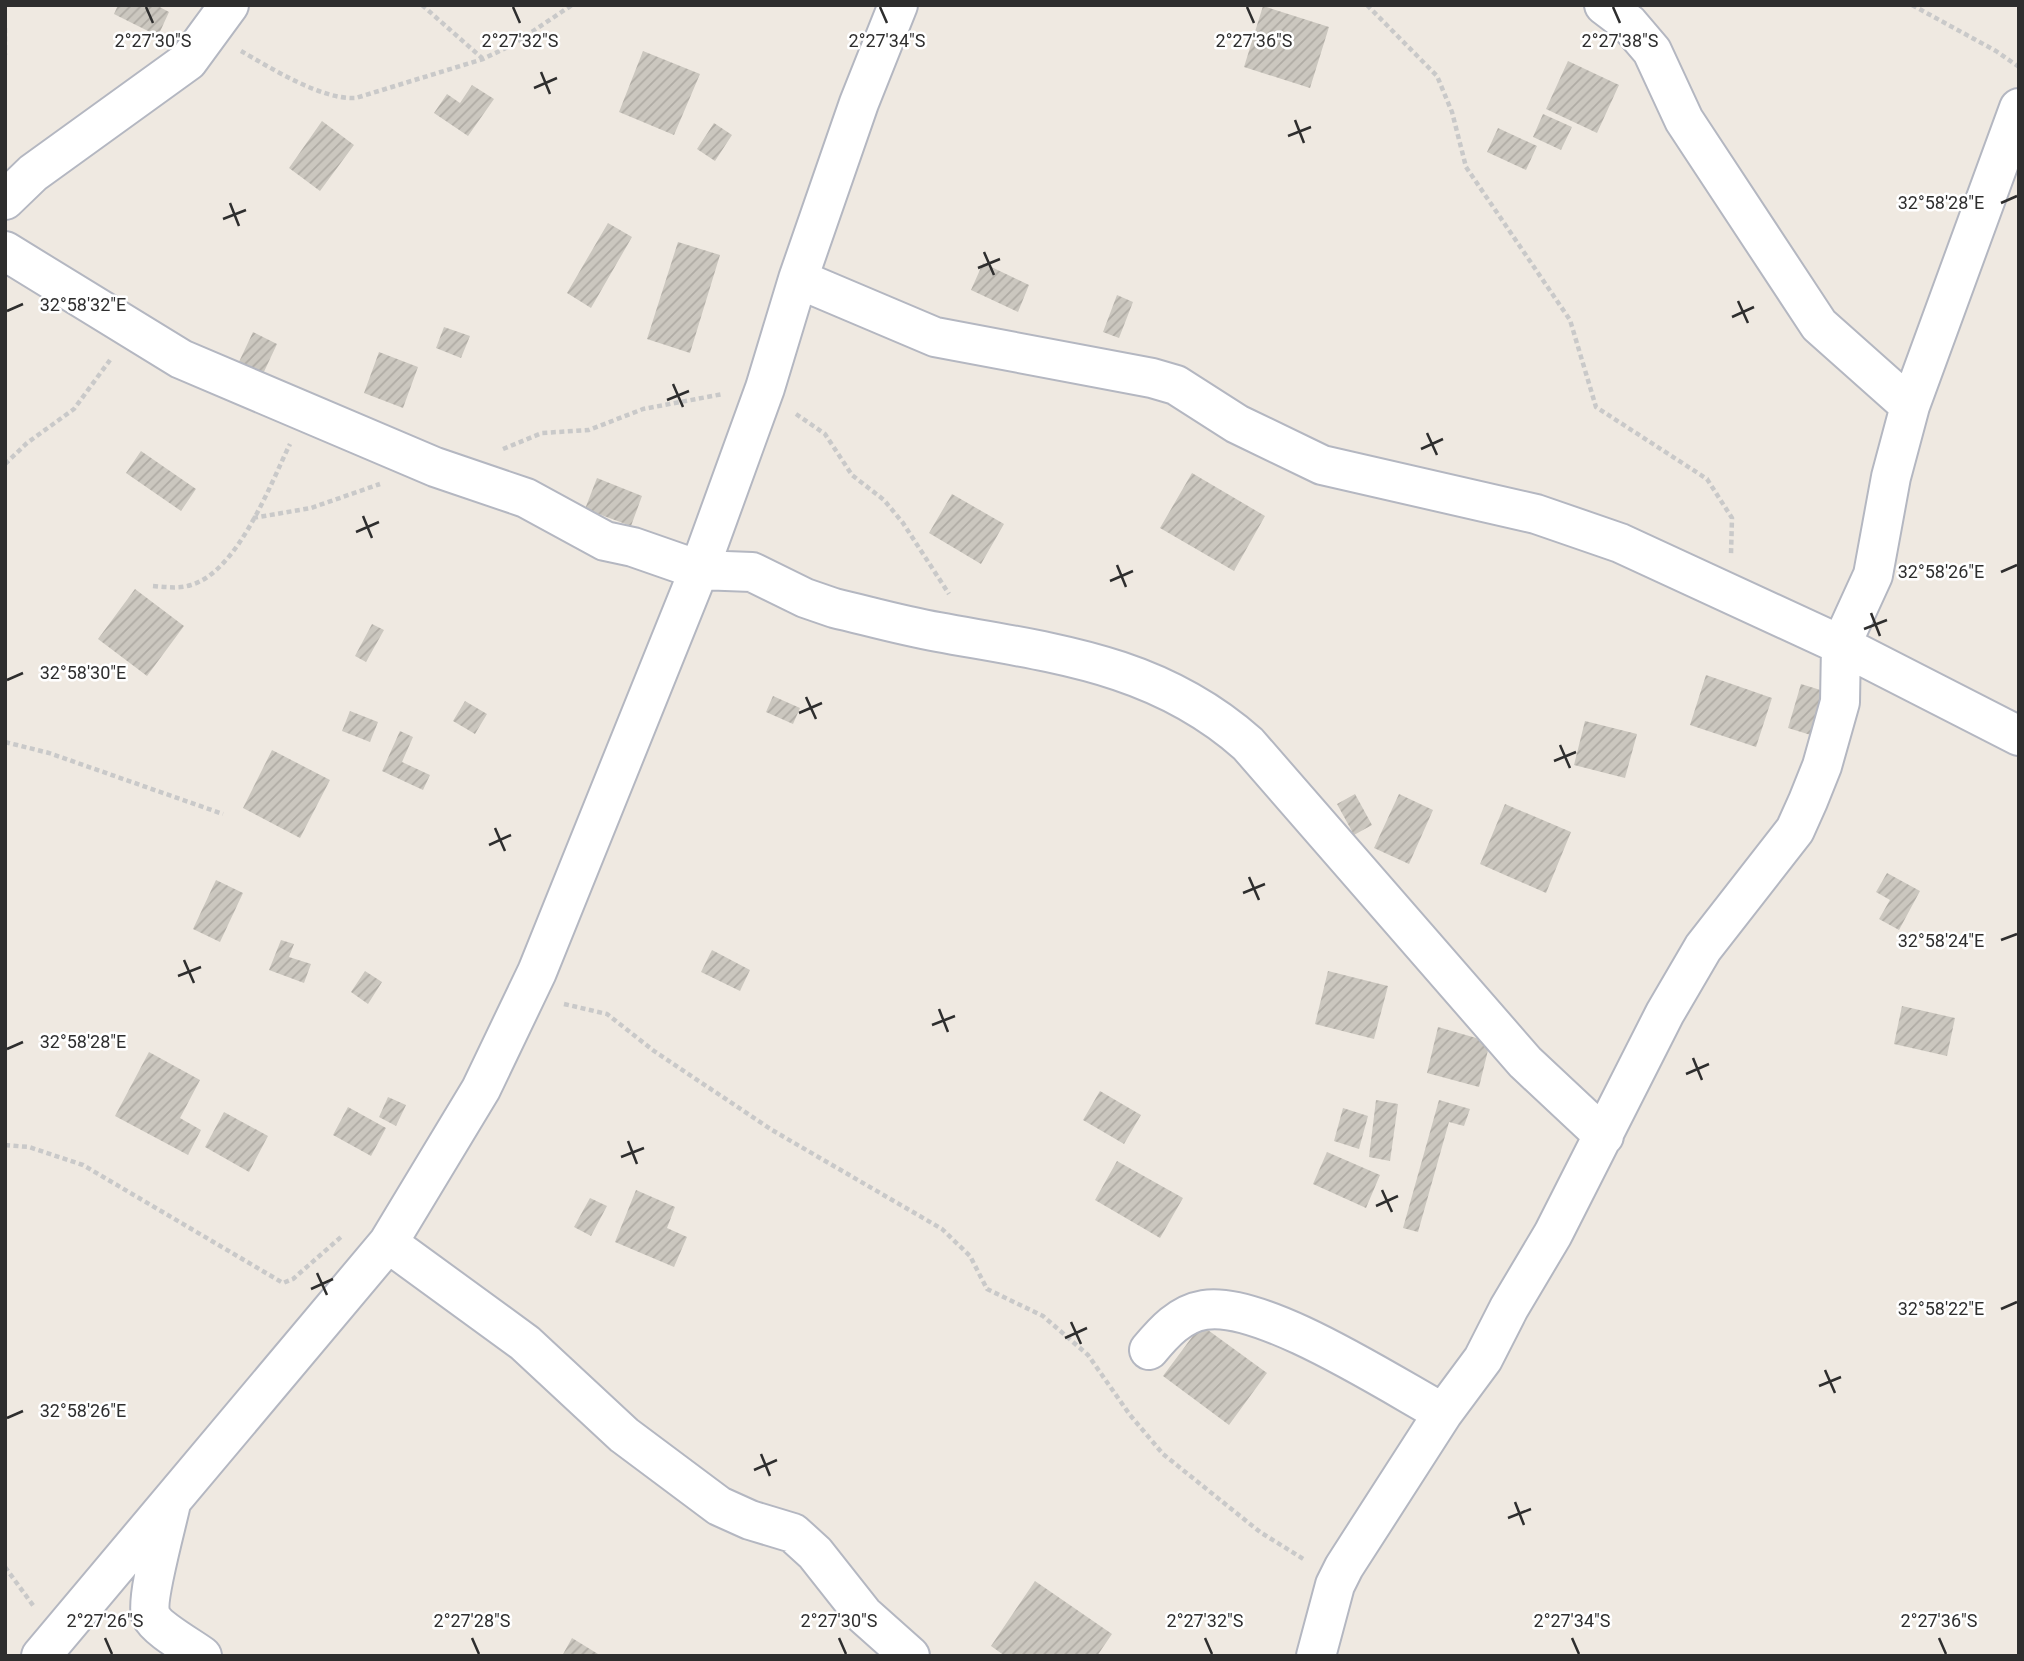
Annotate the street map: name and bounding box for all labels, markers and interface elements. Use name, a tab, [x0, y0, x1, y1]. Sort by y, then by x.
text: 2°27'30"S	[115, 30, 192, 51]
text: 2°27'32"S	[482, 30, 559, 51]
text: 2°27'34"S	[849, 30, 926, 51]
text: 2°27'36"S	[1216, 30, 1293, 51]
text: 2°27'38"S	[1582, 30, 1659, 51]
text: 32°58'28"E	[1898, 192, 1984, 213]
text: 32°58'32"E	[40, 294, 126, 315]
text: 32°58'26"E	[1898, 561, 1984, 582]
text: 32°58'30"E	[40, 662, 126, 683]
text: 32°58'24"E	[1898, 930, 1984, 951]
text: 32°58'28"E	[40, 1031, 126, 1052]
text: 32°58'22"E	[1898, 1298, 1984, 1319]
text: 32°58'26"E	[40, 1400, 126, 1421]
text: 2°27'26"S	[67, 1610, 144, 1631]
text: 2°27'28"S	[434, 1610, 511, 1631]
text: 2°27'30"S	[801, 1610, 878, 1631]
text: 2°27'32"S	[1167, 1610, 1244, 1631]
text: 2°27'34"S	[1534, 1610, 1611, 1631]
text: 2°27'36"S	[1901, 1610, 1978, 1631]

